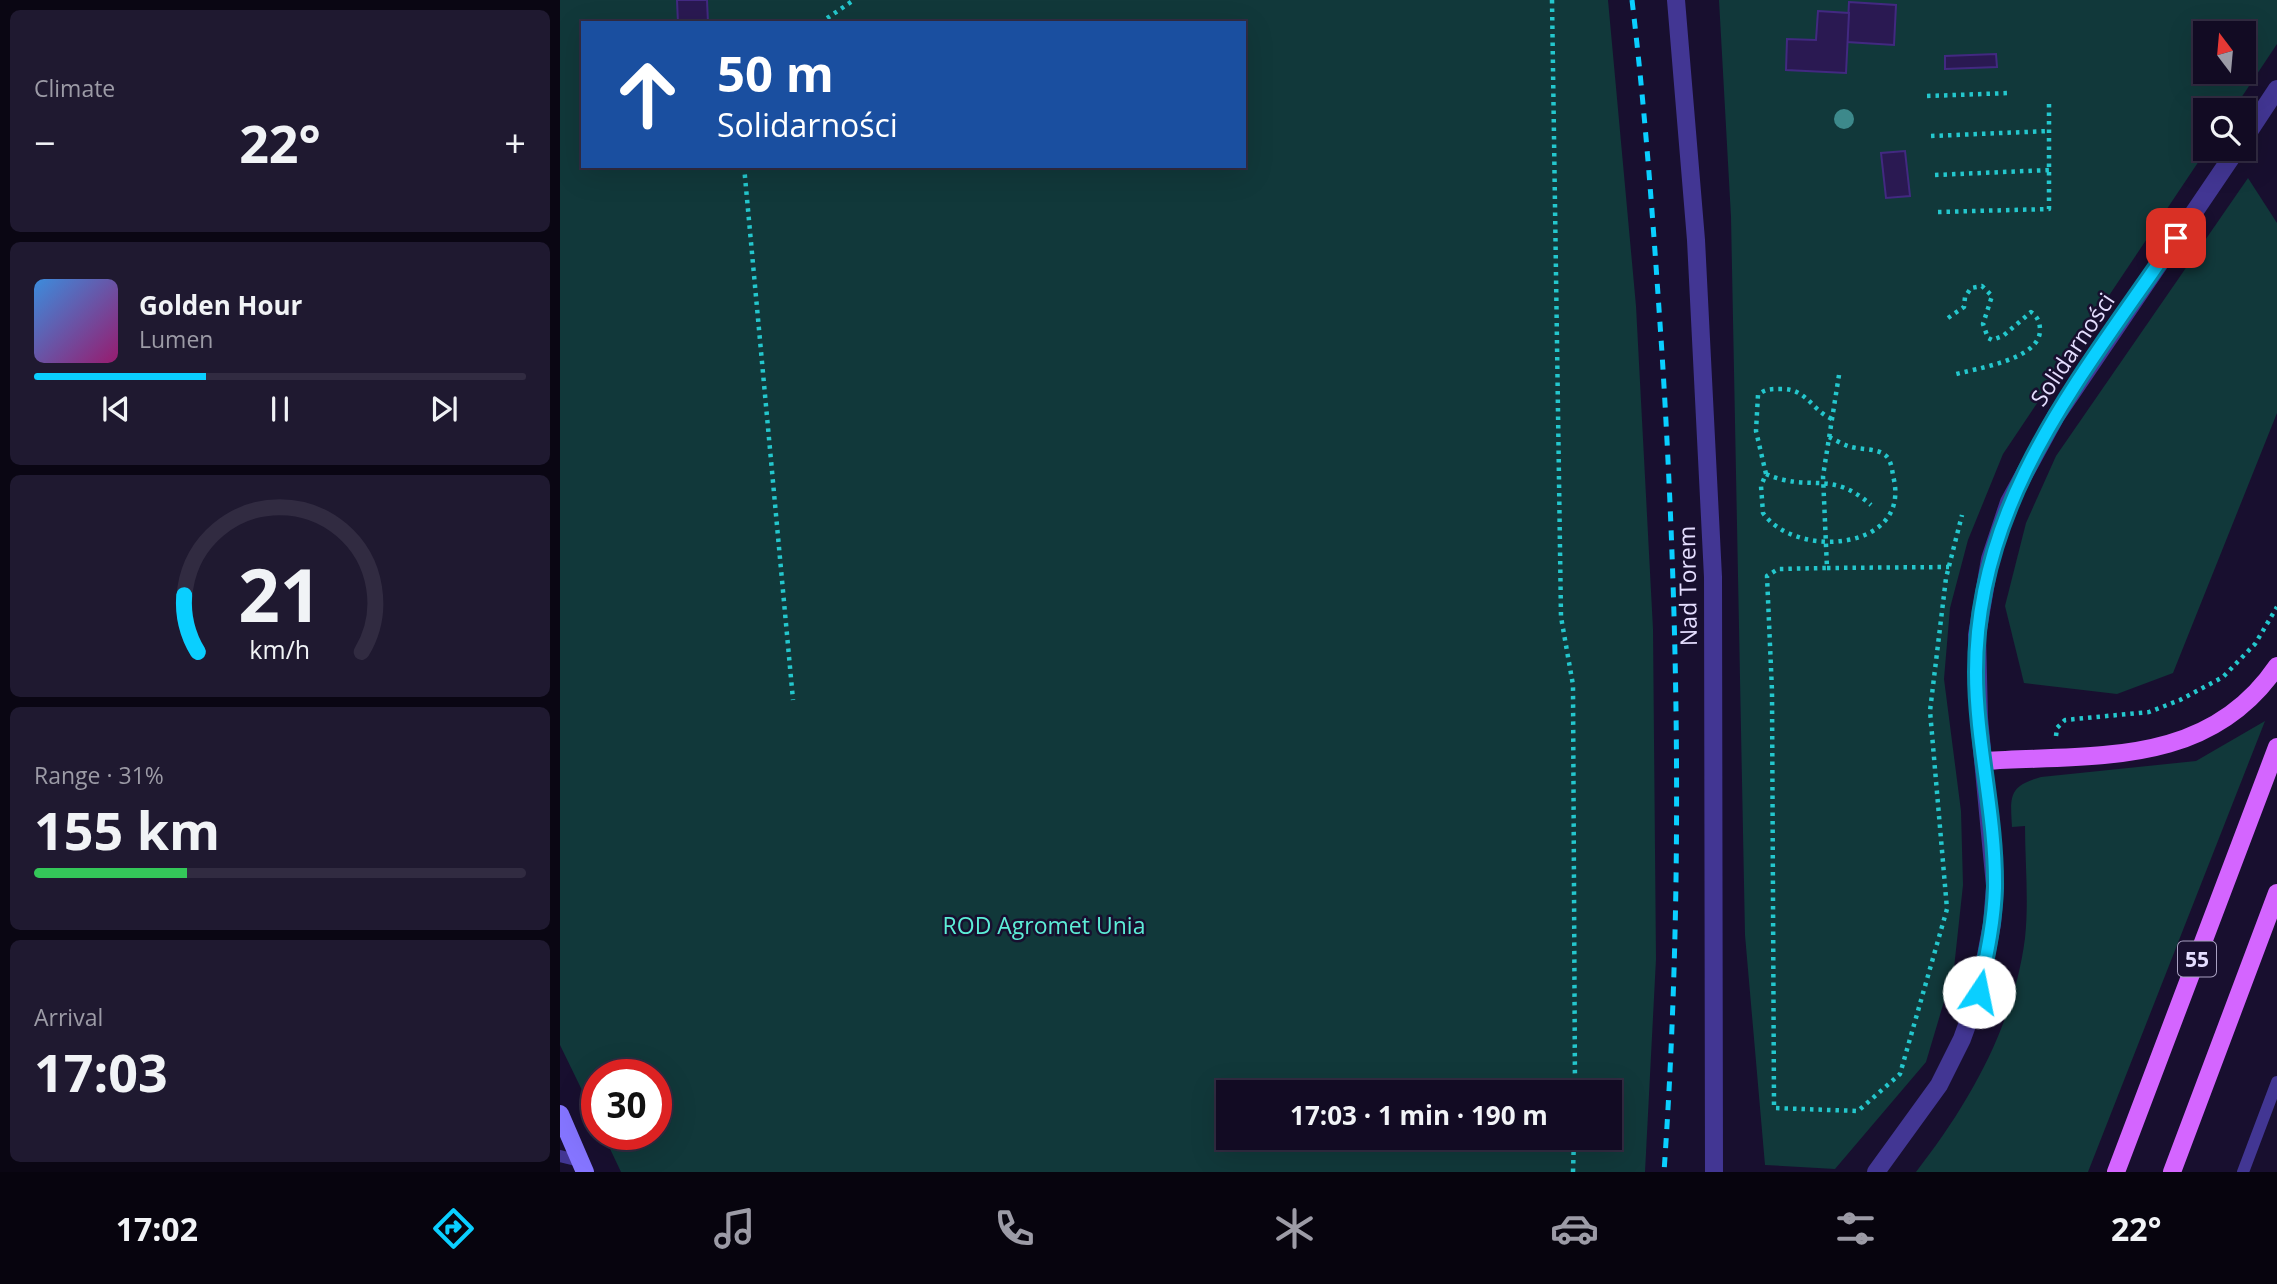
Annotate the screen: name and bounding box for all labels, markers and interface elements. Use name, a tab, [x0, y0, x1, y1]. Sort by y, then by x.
north arrow	[2193, 21, 2256, 84]
map controls	[2193, 21, 2256, 161]
text: 50 m	[717, 40, 834, 106]
icon: ahead	[602, 49, 693, 140]
text: Climate	[34, 72, 115, 104]
button: search	[2193, 98, 2256, 161]
text: Solidarności	[717, 103, 898, 146]
text: 22°	[239, 107, 321, 178]
text: −	[34, 116, 56, 168]
text: +	[504, 116, 526, 168]
pin	[2146, 208, 2206, 268]
icon: arrive	[2157, 219, 2195, 257]
street label: Solidarności	[2022, 286, 2122, 412]
text: Golden Hour	[139, 287, 302, 323]
text: Lumen	[139, 323, 213, 355]
icon: previous	[97, 390, 135, 428]
icon: pause	[261, 390, 299, 428]
icon: next	[425, 390, 463, 428]
street label: Nad Torem	[1670, 526, 1704, 646]
text: 21	[238, 544, 322, 643]
text: km/h	[250, 632, 310, 666]
text: Range · 31%	[34, 759, 164, 791]
text: 155 km	[34, 794, 220, 865]
park label: ROD Agromet Unia	[943, 909, 1145, 941]
road number: 55	[2178, 942, 2216, 976]
position arrow	[1942, 955, 2016, 1029]
text: Arrival	[34, 1001, 103, 1033]
text: 17:03	[34, 1036, 168, 1107]
speed limit sign: 30	[581, 1059, 672, 1150]
text: 17:03 · 1 min · 190 m	[1290, 1097, 1548, 1133]
icon: directions	[429, 1204, 478, 1253]
icon: music	[710, 1204, 759, 1253]
icon: phone	[990, 1204, 1039, 1253]
icon: climate	[1270, 1204, 1319, 1253]
icon: car	[1550, 1204, 1599, 1253]
icon: filters	[1831, 1204, 1880, 1253]
text: 17:02	[116, 1207, 198, 1250]
text: 22°	[2111, 1207, 2161, 1250]

